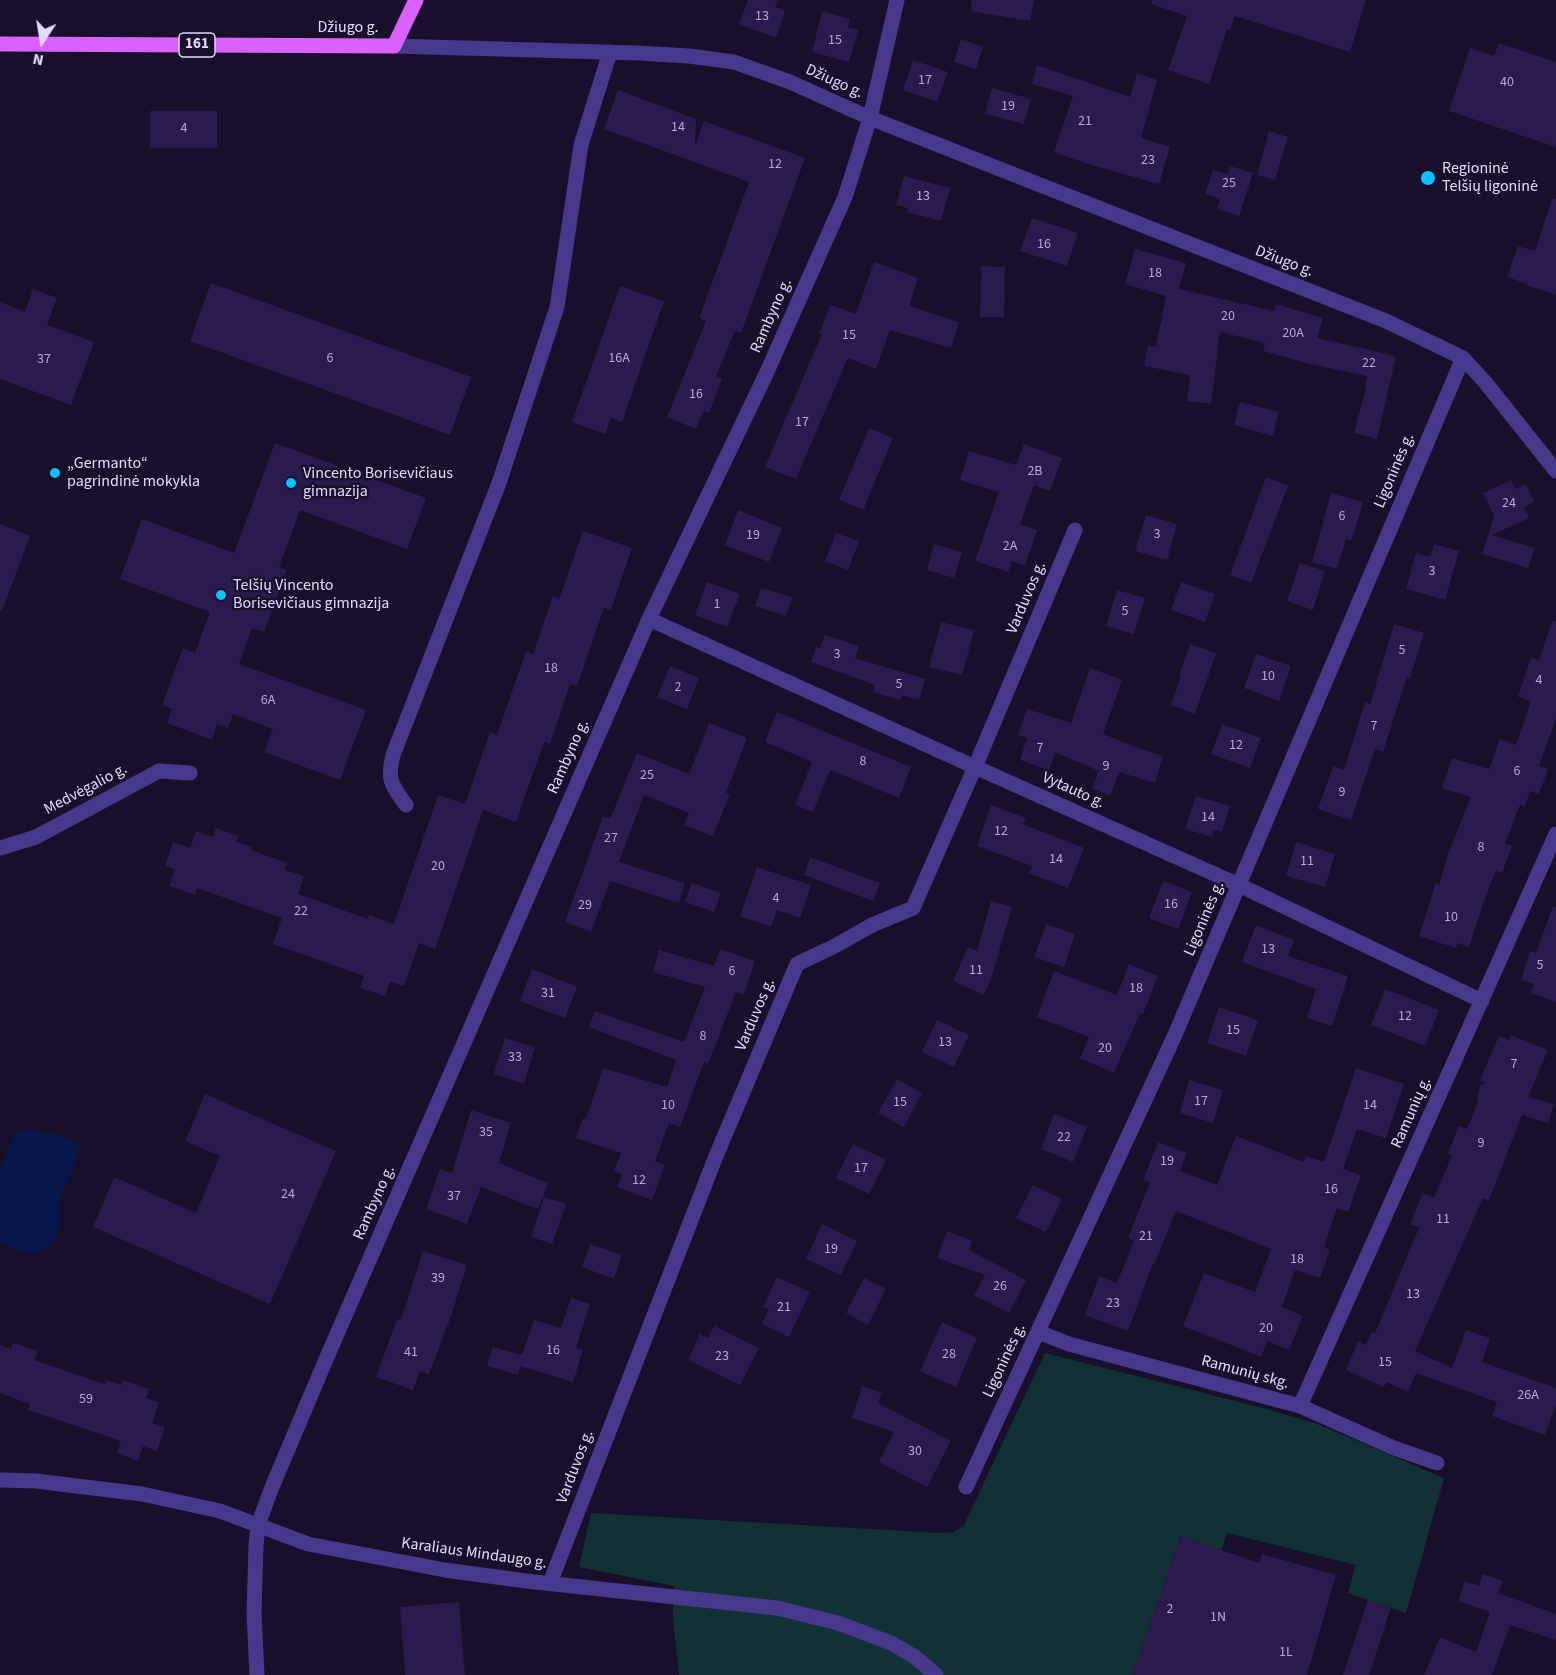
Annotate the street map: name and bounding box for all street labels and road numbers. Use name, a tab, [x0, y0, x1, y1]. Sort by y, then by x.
street label: Džiugo g.	[318, 18, 378, 38]
road number: 161	[179, 33, 215, 57]
street label: Džiugo g.	[802, 61, 866, 103]
street label: Džiugo g.	[1252, 242, 1316, 282]
street label: Rambyno g.	[747, 276, 797, 356]
street label: Ligoninės g.	[1371, 431, 1419, 511]
street label: Varduvos g.	[1003, 559, 1051, 637]
street label: Rambyno g.	[544, 717, 594, 797]
street label: Medvėgalio g.	[41, 760, 131, 820]
street label: Vytauto g.	[1039, 769, 1107, 813]
street label: Ligoninės g.	[1181, 879, 1229, 959]
street label: Varduvos g.	[732, 976, 780, 1054]
street label: Ramunių g.	[1388, 1075, 1436, 1151]
street label: Rambyno g.	[350, 1163, 400, 1243]
street label: Ligoninės g.	[979, 1321, 1031, 1401]
street label: Ramunių skg.	[1199, 1352, 1291, 1394]
street label: Varduvos g.	[553, 1428, 599, 1506]
street label: Karaliaus Mindaugo g.	[400, 1534, 548, 1574]

